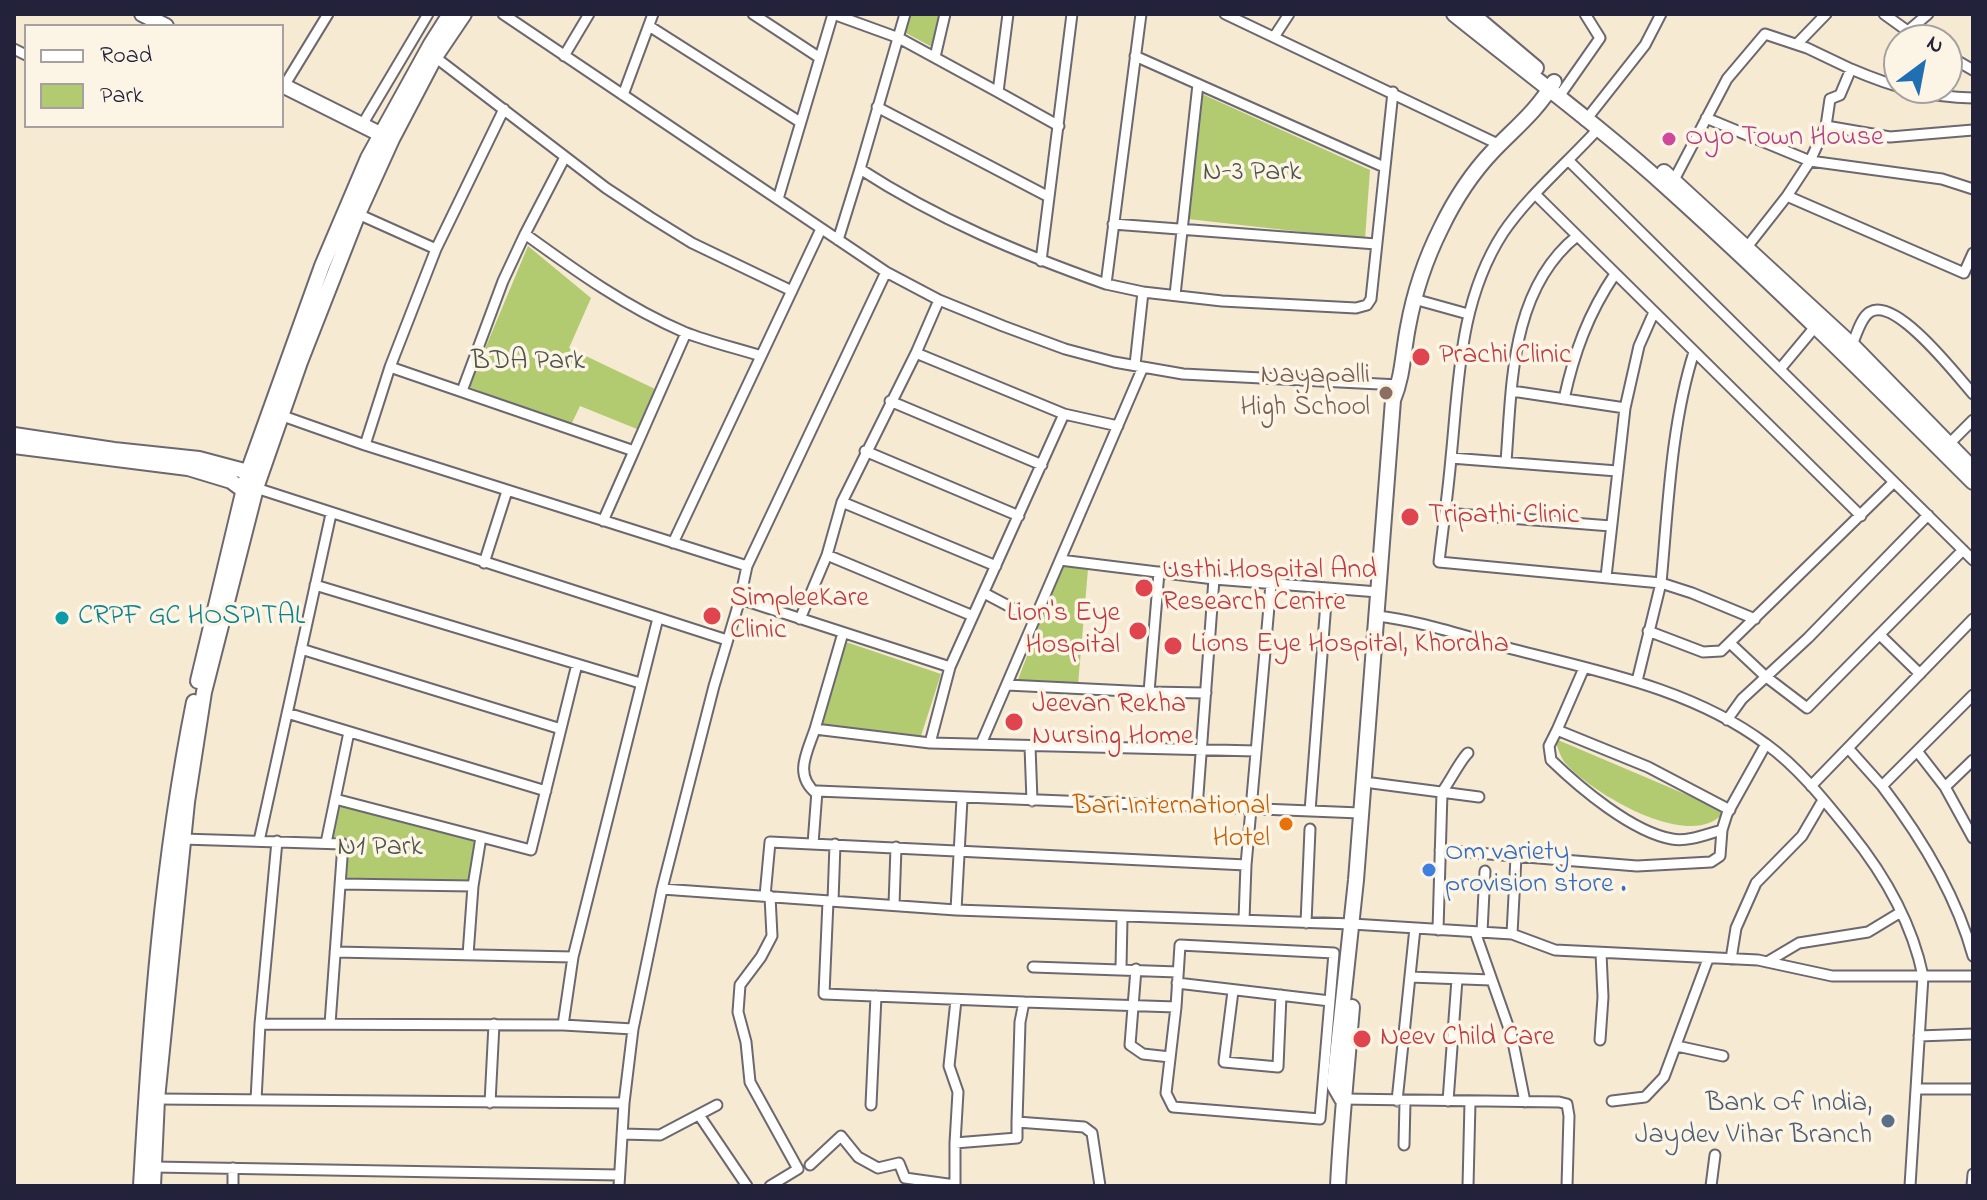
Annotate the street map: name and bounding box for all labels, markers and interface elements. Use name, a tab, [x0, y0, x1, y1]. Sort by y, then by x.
legend	[24, 24, 284, 128]
north arrow	[1883, 24, 1963, 104]
text: N	[1920, 28, 1949, 63]
text: Road	[100, 39, 152, 74]
text: Park	[100, 79, 143, 114]
place label: Oyo Town House	[1685, 122, 1884, 156]
marker: Oyo Town House	[1660, 130, 1678, 148]
park label: N-3 Park	[1203, 157, 1301, 191]
place label: Prachi Clinic	[1439, 340, 1571, 374]
park label: BDA Park	[471, 346, 585, 380]
marker: Prachi Clinic	[1410, 346, 1432, 368]
place label: Nayapalli High School	[1240, 360, 1370, 426]
marker: Nayapalli High School	[1377, 384, 1395, 402]
place label: Tripathi Clinic	[1428, 500, 1579, 534]
marker: Tripathi Clinic	[1399, 506, 1421, 528]
place label: Usthi Hospital And Research Centre	[1162, 555, 1377, 621]
marker: Usthi Hospital And Research Centre	[1133, 577, 1155, 599]
place label: SimpleeKare Clinic	[730, 583, 869, 649]
place label: Lion's Eye Hospital	[1007, 598, 1120, 664]
place label: CRPF GC HOSPITAL	[78, 601, 305, 635]
marker: SimpleeKare Clinic	[701, 605, 723, 627]
marker: CRPF GC HOSPITAL	[53, 609, 71, 627]
marker: Lion's Eye Hospital	[1127, 620, 1149, 642]
place label: Lions Eye Hospital, Khordha	[1191, 629, 1509, 663]
marker: Lions Eye Hospital, Khordha	[1162, 635, 1184, 657]
place label: Jeevan Rekha Nursing Home	[1032, 689, 1193, 755]
marker: Jeevan Rekha Nursing Home	[1003, 711, 1025, 733]
place label: Bari International Hotel	[1073, 791, 1270, 857]
marker: Bari International Hotel	[1277, 815, 1295, 833]
park label: N1 Park	[337, 832, 423, 866]
place label: Om variety provision store .	[1445, 837, 1626, 903]
marker: Om variety provision store .	[1420, 861, 1438, 879]
place label: Neev Child Care	[1380, 1022, 1555, 1056]
marker: Neev Child Care	[1351, 1028, 1373, 1050]
place label: Bank Of India, Jaydev Vihar Branch	[1635, 1088, 1872, 1154]
marker: Bank Of India, Jaydev Vihar Branch	[1879, 1112, 1897, 1130]

